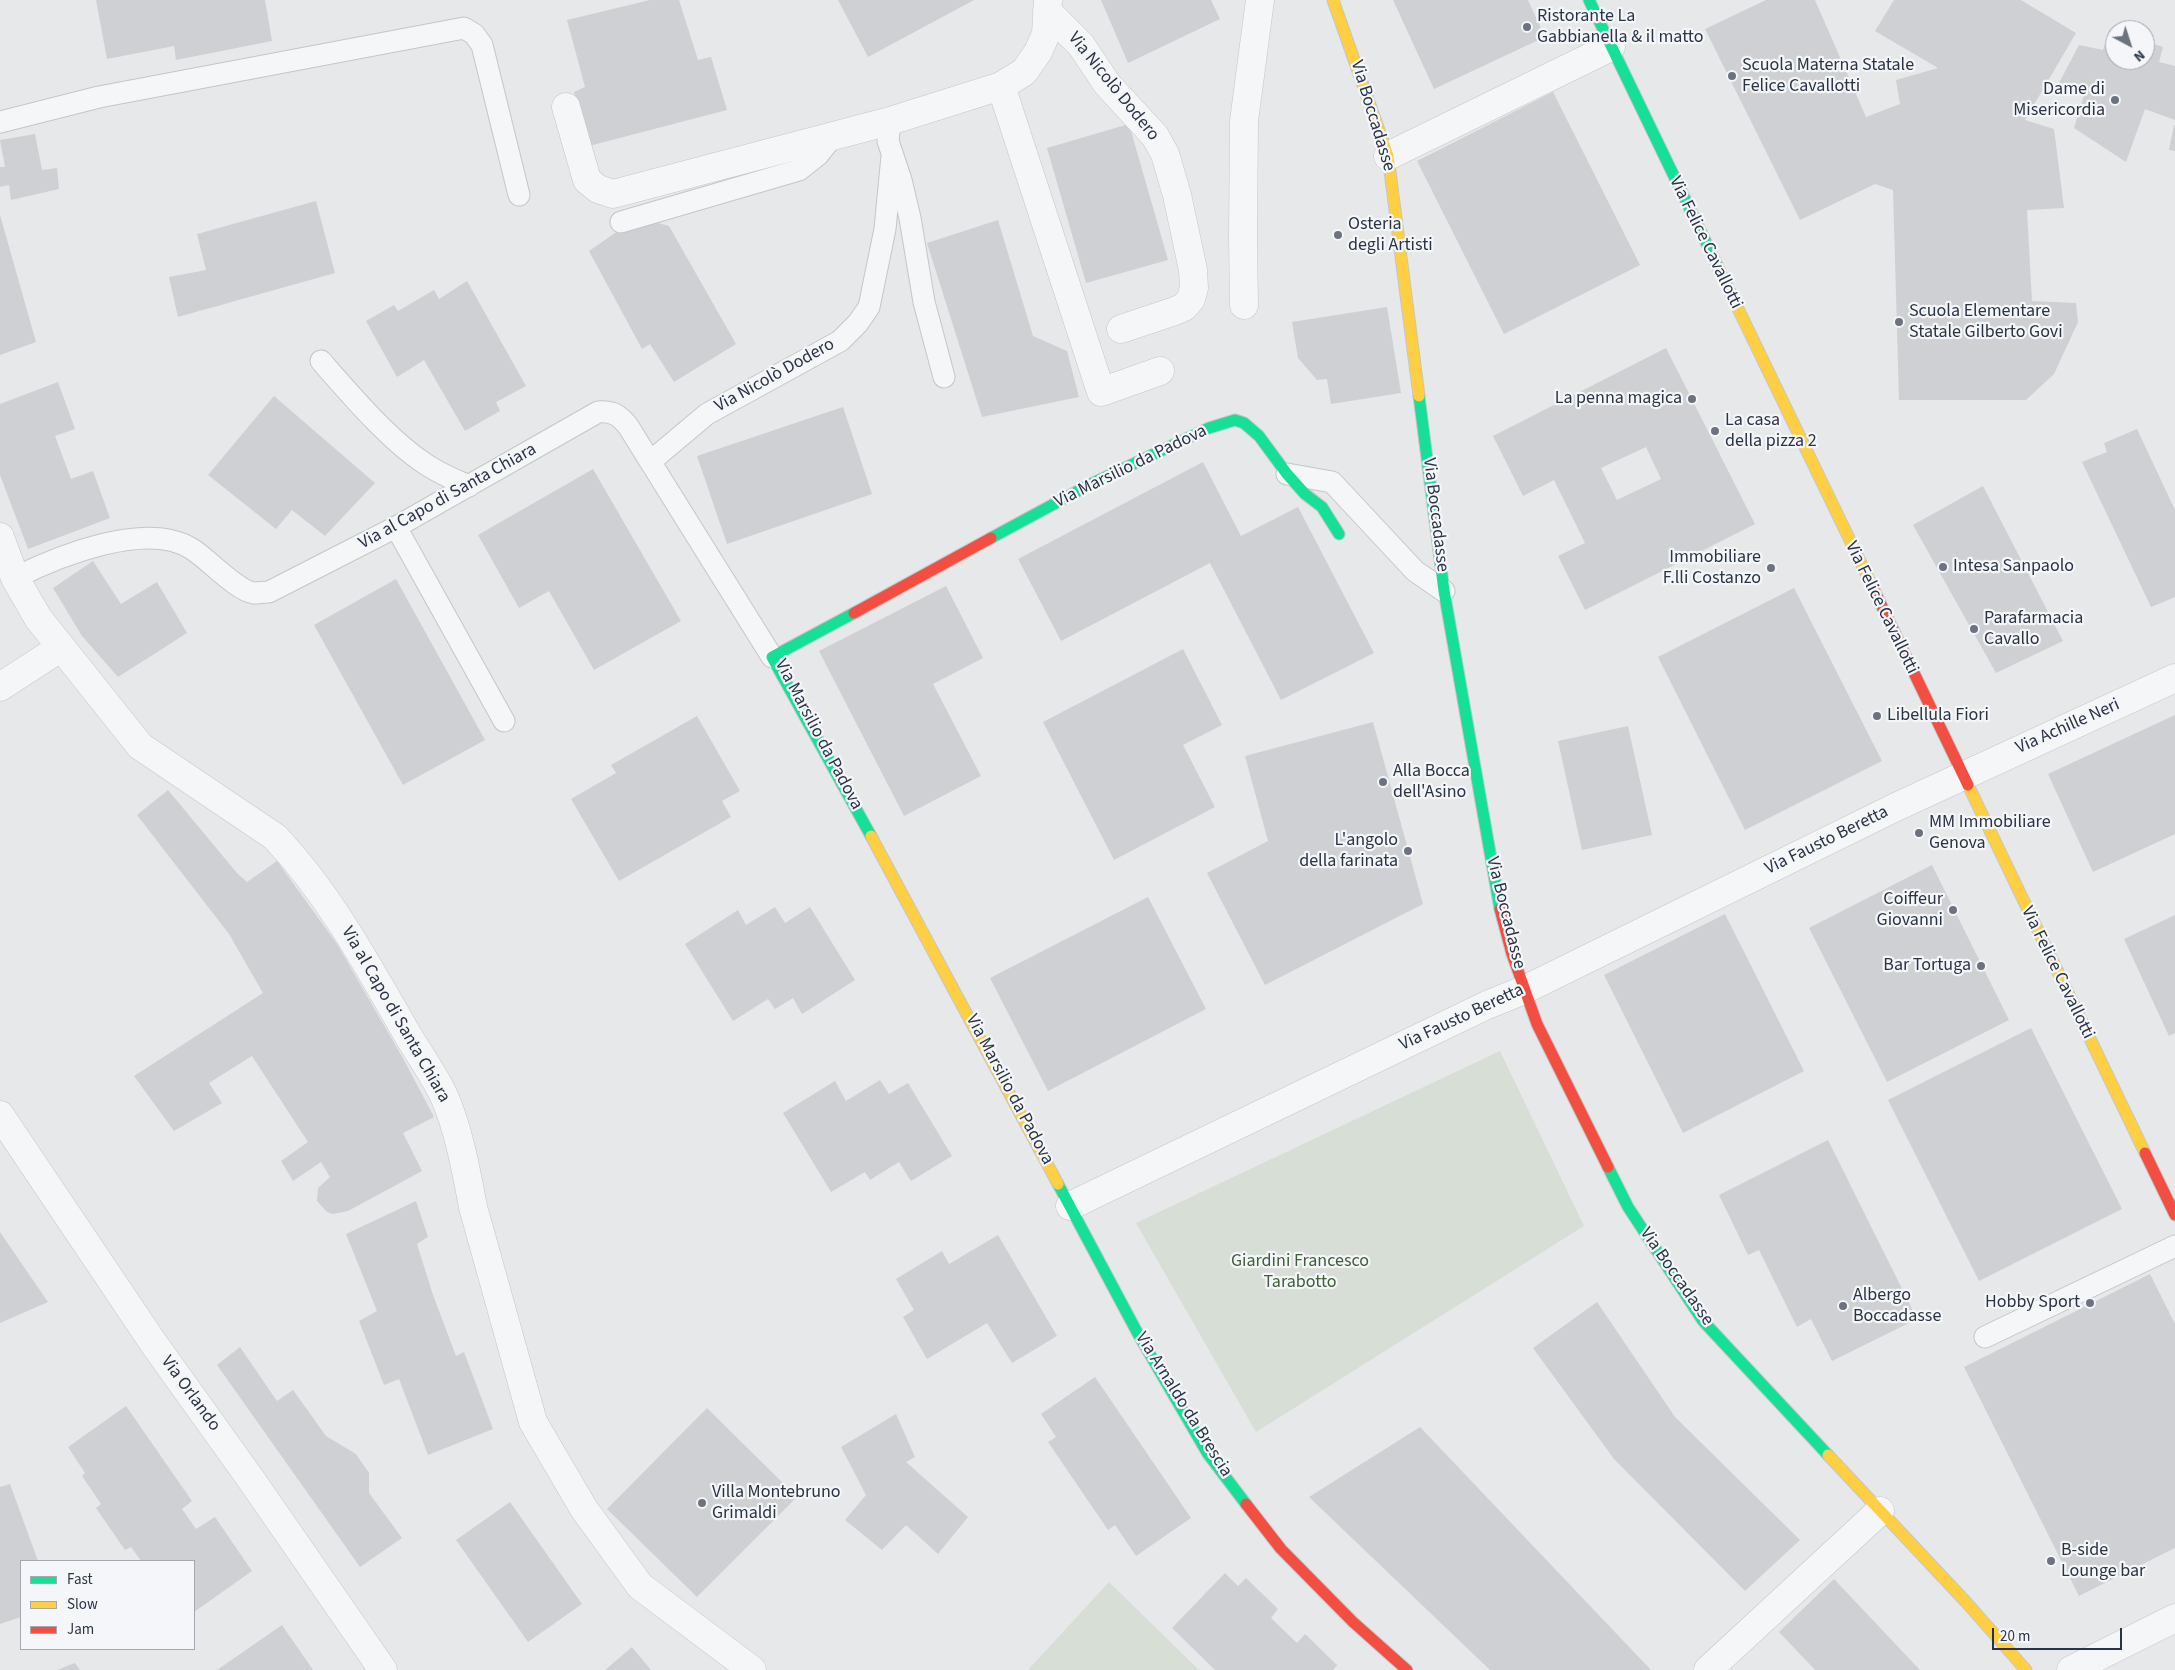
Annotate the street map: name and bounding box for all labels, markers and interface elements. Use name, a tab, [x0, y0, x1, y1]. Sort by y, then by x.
place label: Ristorante La Gabbianella & il matto	[1537, 6, 1703, 48]
north arrow	[2105, 20, 2155, 70]
marker: Ristorante La Gabbianella & il matto	[1521, 21, 1533, 33]
street label: Via Nicolò Dodero	[1063, 28, 1163, 146]
text: N	[2129, 45, 2149, 66]
place label: Scuola Materna Statale Felice Cavallotti	[1742, 55, 1914, 98]
street label: Via Boccadasse	[1345, 58, 1399, 174]
marker: Scuola Materna Statale Felice Cavallotti	[1726, 70, 1738, 82]
place label: Dame di Misericordia	[2013, 79, 2105, 122]
marker: Dame di Misericordia	[2109, 94, 2121, 106]
street label: Via Felice Cavallotti	[1664, 173, 1746, 313]
place label: Osteria degli Artisti	[1348, 214, 1433, 256]
marker: Osteria degli Artisti	[1332, 229, 1344, 241]
place label: Scuola Elementare Statale Gilberto Govi	[1909, 301, 2063, 344]
marker: Scuola Elementare Statale Gilberto Govi	[1893, 316, 1905, 328]
street label: Via Nicolò Dodero	[711, 334, 839, 418]
place label: La penna magica	[1555, 388, 1682, 410]
marker: La penna magica	[1686, 393, 1698, 405]
place label: La casa della pizza 2	[1725, 410, 1817, 452]
street label: Via Marsilio da Padova	[1051, 421, 1211, 513]
marker: La casa della pizza 2	[1709, 425, 1721, 437]
street label: Via al Capo di Santa Chiara	[355, 439, 541, 555]
street label: Via Boccadasse	[1417, 457, 1453, 573]
street label: Via Felice Cavallotti	[1840, 538, 1922, 678]
place label: Immobiliare F.lli Costanzo	[1663, 547, 1761, 590]
place label: Intesa Sanpaolo	[1953, 556, 2074, 578]
marker: Intesa Sanpaolo	[1937, 561, 1949, 573]
marker: Immobiliare F.lli Costanzo	[1765, 562, 1777, 574]
place label: Parafarmacia Cavallo	[1984, 608, 2083, 650]
marker: Parafarmacia Cavallo	[1968, 623, 1980, 635]
street label: Via Marsilio da Padova	[769, 656, 867, 814]
street label: Via Achille Neri	[2013, 694, 2123, 760]
place label: Libellula Fiori	[1887, 705, 1989, 727]
marker: Libellula Fiori	[1871, 710, 1883, 722]
place label: Alla Bocca dell'Asino	[1393, 761, 1470, 804]
marker: Alla Bocca dell'Asino	[1377, 776, 1389, 788]
street label: Via Fausto Beretta	[1762, 802, 1892, 880]
place label: MM Immobiliare Genova	[1929, 812, 2051, 854]
marker: MM Immobiliare Genova	[1913, 827, 1925, 839]
place label: L'angolo della farinata	[1299, 830, 1398, 872]
marker: L'angolo della farinata	[1402, 845, 1414, 857]
street label: Via Boccadasse	[1481, 855, 1529, 971]
place label: Coiffeur Giovanni	[1877, 889, 1943, 932]
street label: Via Felice Cavallotti	[2016, 903, 2098, 1043]
marker: Coiffeur Giovanni	[1947, 904, 1959, 916]
street label: Via al Capo di Santa Chiara	[336, 923, 454, 1107]
place label: Bar Tortuga	[1883, 955, 1971, 977]
marker: Bar Tortuga	[1975, 960, 1987, 972]
street label: Via Fausto Beretta	[1396, 980, 1528, 1056]
street label: Via Marsilio da Padova	[960, 1011, 1058, 1169]
street label: Via Boccadasse	[1634, 1224, 1718, 1330]
park label: Giardini Francesco Tarabotto	[1231, 1251, 1369, 1294]
place label: Albergo Boccadasse	[1853, 1285, 1941, 1328]
place label: Hobby Sport	[1985, 1292, 2080, 1314]
marker: Hobby Sport	[2084, 1297, 2096, 1309]
marker: Albergo Boccadasse	[1837, 1300, 1849, 1312]
street label: Via Arnaldo da Brescia	[1130, 1329, 1236, 1481]
street label: Via Orlando	[155, 1352, 225, 1436]
place label: Villa Montebruno Grimaldi	[712, 1482, 841, 1525]
marker: Villa Montebruno Grimaldi	[696, 1497, 708, 1509]
place label: B-side Lounge bar	[2061, 1540, 2145, 1582]
marker: B-side Lounge bar	[2045, 1555, 2057, 1567]
legend	[20, 1560, 195, 1650]
text: Fast	[67, 1569, 93, 1590]
text: Slow	[67, 1594, 98, 1615]
scale bar	[1995, 1618, 2125, 1650]
text: Jam	[67, 1619, 94, 1640]
text: 20 m	[2000, 1626, 2030, 1647]

